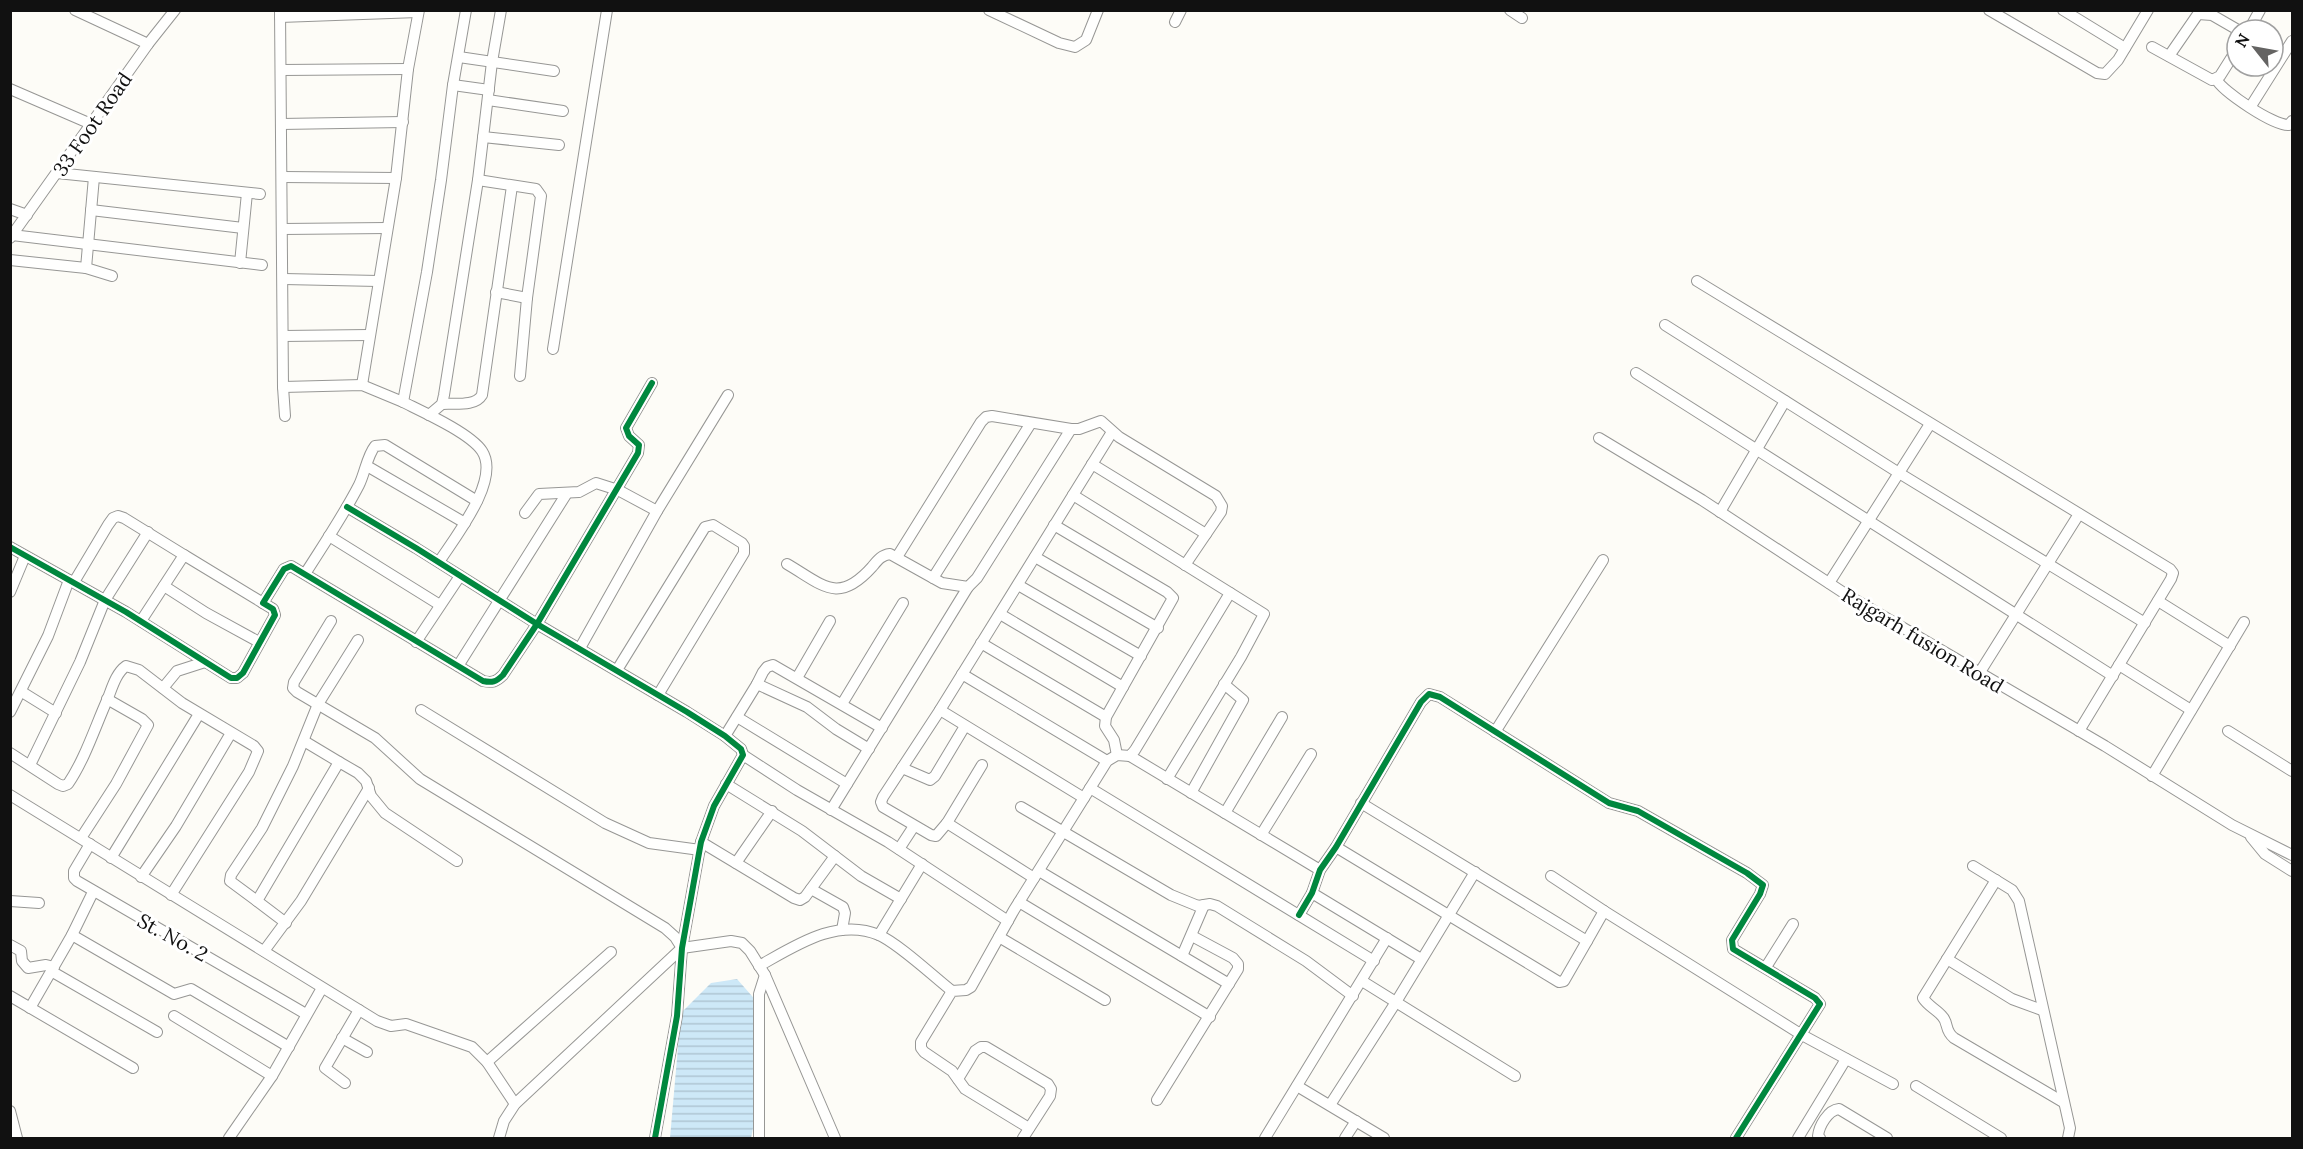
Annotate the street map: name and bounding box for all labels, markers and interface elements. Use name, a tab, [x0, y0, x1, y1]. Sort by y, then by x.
north arrow	[2225, 18, 2285, 78]
text: N	[2230, 30, 2254, 51]
street label: 33 Foot Road	[47, 67, 137, 181]
street label: Rajgarh fusion Road	[1838, 582, 2008, 698]
street label: St. No. 2	[133, 907, 213, 967]

